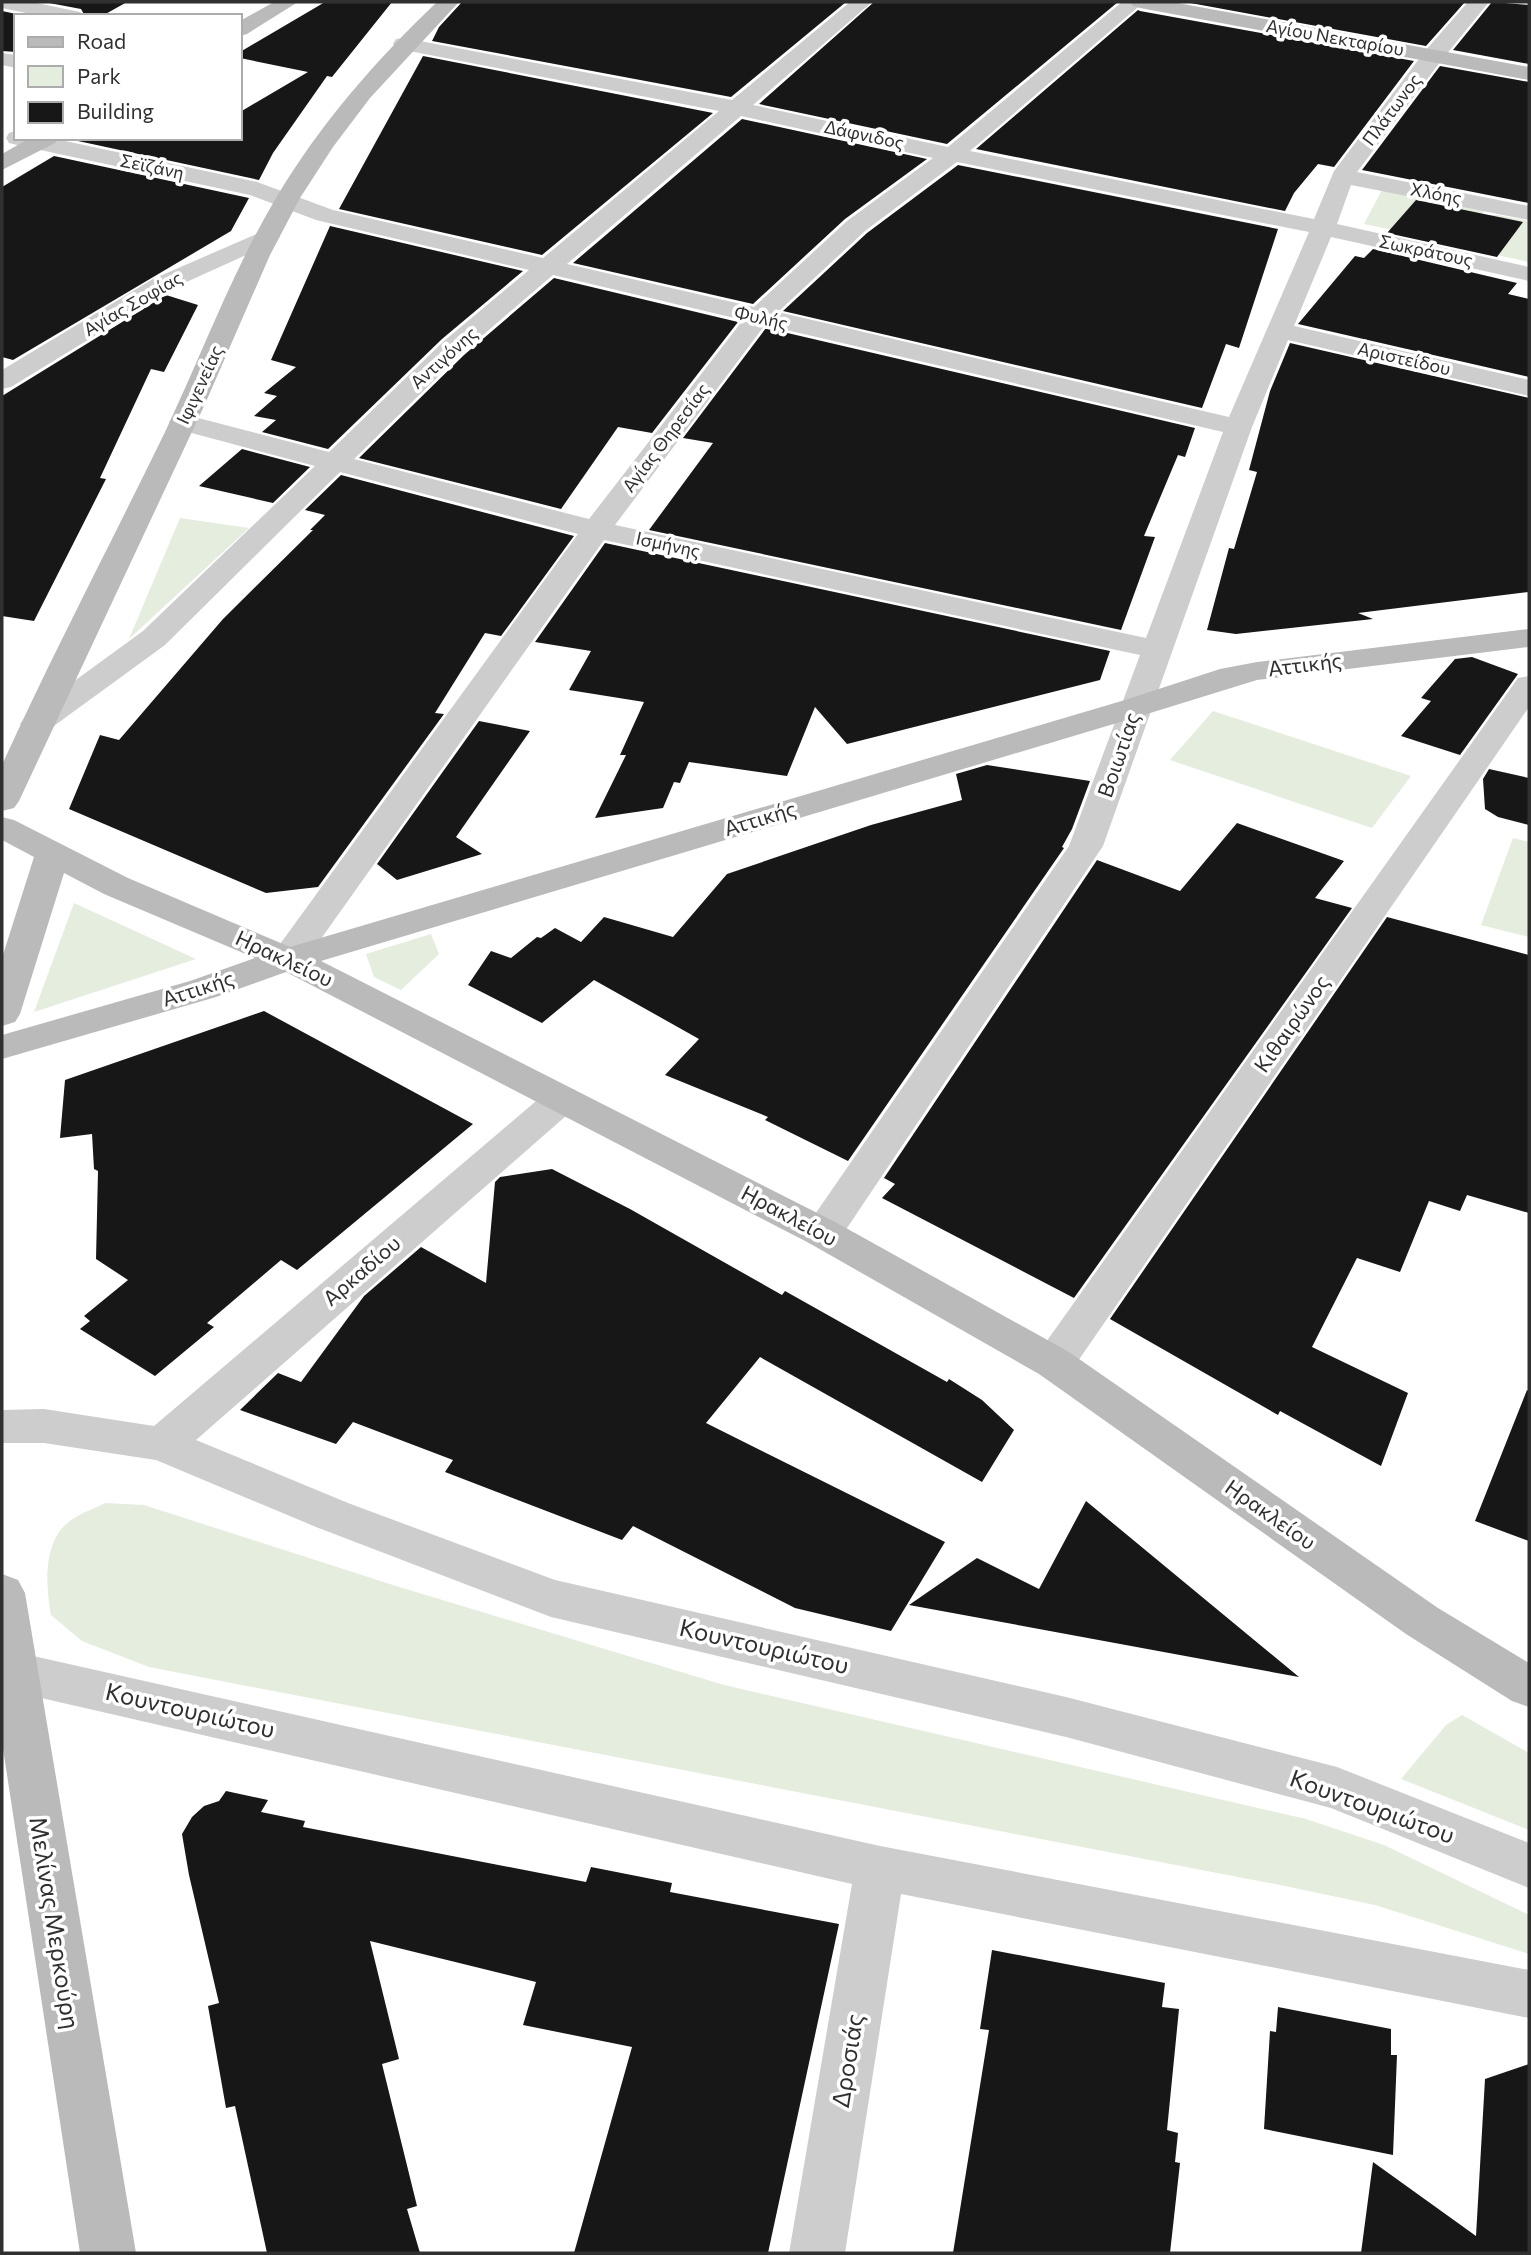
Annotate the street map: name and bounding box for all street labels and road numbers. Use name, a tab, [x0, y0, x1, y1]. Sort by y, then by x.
street label: Αγίου Νεκταρίου	[1265, 14, 1406, 60]
street label: Πλάτωνος	[1357, 69, 1425, 150]
street label: Δάφνιδος	[822, 115, 906, 153]
street label: Σεϊζάνη	[118, 149, 186, 183]
street label: Χλόης	[1409, 177, 1464, 209]
street label: Σωκράτους	[1378, 229, 1475, 271]
street label: Αγίας Σοφίας	[79, 266, 186, 340]
street label: Φυλής	[732, 300, 790, 334]
street label: Αντιγόνης	[405, 322, 481, 393]
street label: Αριστείδου	[1356, 337, 1453, 379]
street label: Ιφιγενείας	[171, 342, 227, 428]
street label: Αγίας Θηρεσίας	[617, 378, 713, 496]
street label: Ισμήνης	[634, 526, 702, 562]
street label: Αττικής	[1267, 647, 1343, 680]
street label: Βοιωτίας	[1091, 709, 1144, 800]
street label: Αττικής	[720, 795, 799, 840]
street label: Ηρακλείου	[232, 924, 337, 991]
street label: Αττικής	[158, 964, 237, 1011]
street label: Κιθαιρώνος	[1248, 970, 1333, 1077]
street label: Ηρακλείου	[738, 1179, 842, 1250]
street label: Αρκαδίου	[317, 1230, 405, 1310]
street label: Ηρακλείου	[1221, 1474, 1321, 1554]
street label: Κουντουριώτου	[677, 1612, 852, 1679]
street label: Κουντουριώτου	[103, 1676, 278, 1743]
street label: Κουντουριώτου	[1286, 1762, 1459, 1849]
street label: Μελίνας Μερκούρη	[24, 1815, 87, 2031]
street label: Δροσιάς	[825, 2012, 868, 2110]

